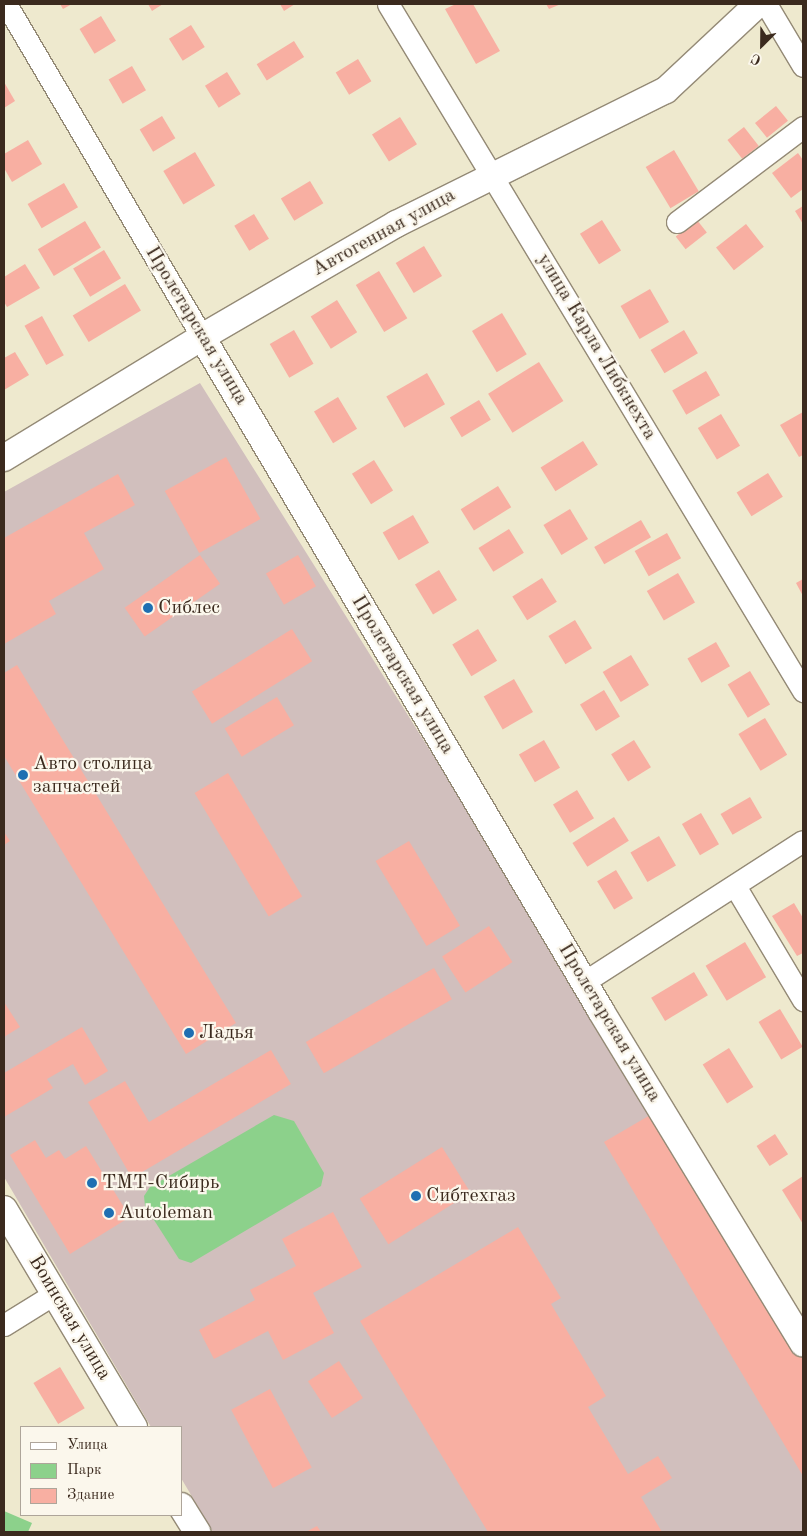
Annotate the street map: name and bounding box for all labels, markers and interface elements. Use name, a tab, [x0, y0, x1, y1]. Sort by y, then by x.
north arrow	[737, 20, 787, 70]
text: С	[749, 51, 763, 67]
street label: Автогенная улица	[308, 184, 460, 282]
street label: Пролетарская улица	[139, 242, 253, 410]
street label: улица Карла Либкнехта	[531, 249, 661, 445]
street label: Пролетарская улица	[345, 591, 459, 759]
place label: Сиблес	[158, 596, 220, 620]
marker: Сиблес	[142, 602, 154, 614]
place label: Авто столица запчастей	[33, 752, 153, 799]
marker: Авто столица запчастей	[17, 769, 29, 781]
street label: Пролетарская улица	[552, 939, 666, 1107]
place label: Ладья	[199, 1021, 254, 1045]
marker: Ладья	[183, 1027, 195, 1039]
place label: ТМТ-Сибирь	[102, 1171, 219, 1195]
marker: ТМТ-Сибирь	[86, 1177, 98, 1189]
place label: Сибтехгаз	[426, 1184, 516, 1208]
marker: Сибтехгаз	[410, 1190, 422, 1202]
place label: Autoleman	[119, 1201, 213, 1225]
marker: Autoleman	[103, 1207, 115, 1219]
street label: Воинская улица	[22, 1251, 116, 1385]
legend	[20, 1426, 182, 1516]
text: Улица	[67, 1438, 108, 1453]
text: Парк	[67, 1463, 102, 1478]
text: Здание	[67, 1488, 114, 1503]

